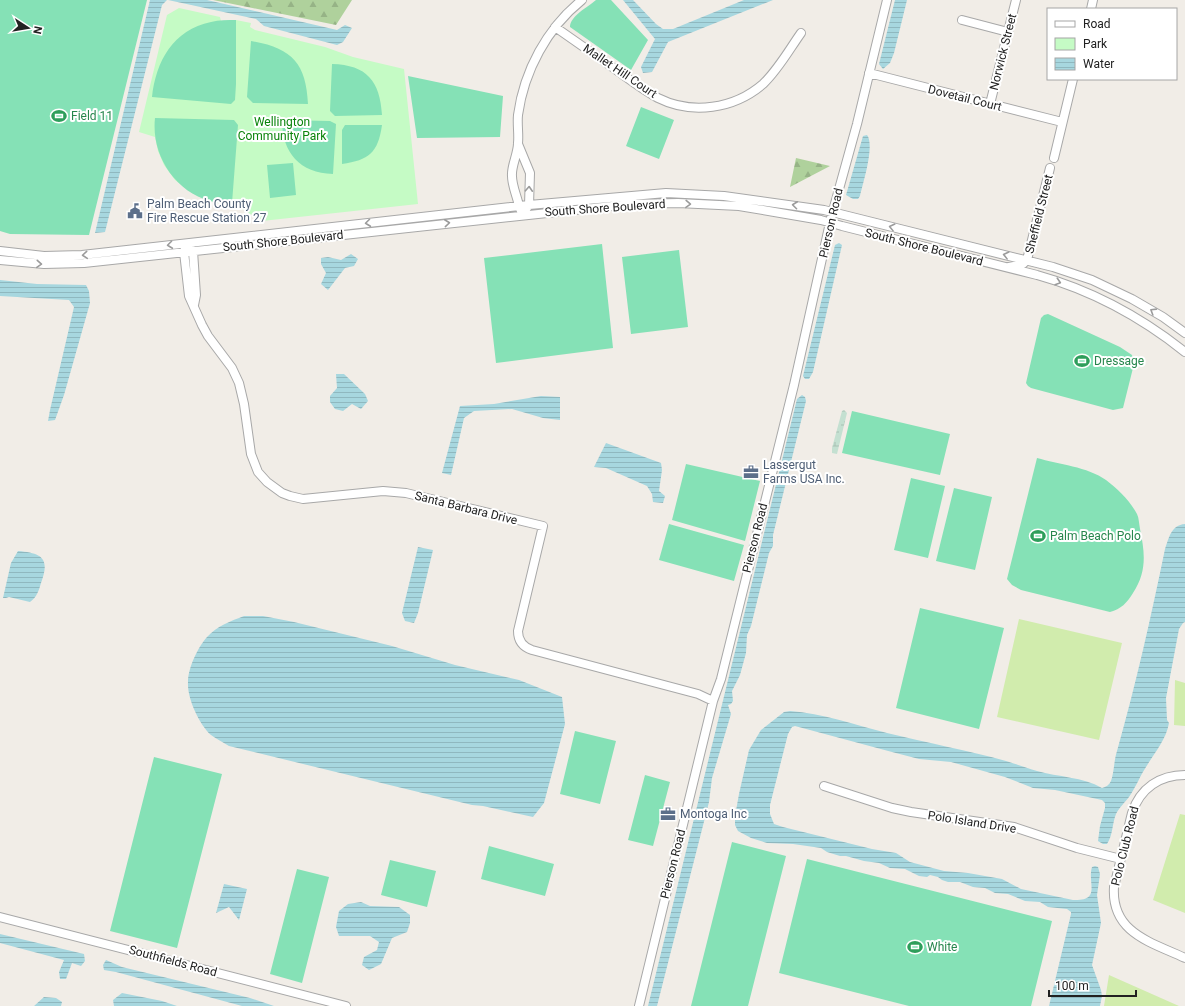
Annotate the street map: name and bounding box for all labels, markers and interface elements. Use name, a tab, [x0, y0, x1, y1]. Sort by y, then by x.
north arrow	[8, 8, 48, 48]
legend	[1047, 8, 1177, 80]
street label: Norwick Street	[987, 12, 1019, 92]
text: Road	[1083, 17, 1111, 31]
text: N	[30, 25, 44, 35]
text: Park	[1083, 37, 1108, 51]
street label: Mallet Hill Court	[580, 41, 660, 101]
text: Water	[1083, 57, 1114, 71]
street label: Dovetail Court	[927, 82, 1003, 114]
sports icon: Field 11	[50, 107, 68, 125]
place label: Field 11	[71, 109, 113, 123]
park label: Wellington Community Park	[238, 115, 327, 143]
street label: Sheffield Street	[1022, 173, 1056, 255]
one-way arrow	[525, 186, 534, 192]
street label: Pierson Road	[816, 187, 846, 259]
place label: Palm Beach County Fire Rescue Station 27	[147, 197, 267, 225]
street label: South Shore Boulevard	[544, 197, 666, 219]
one-way arrow	[685, 199, 691, 208]
one-way arrow	[791, 201, 798, 210]
public building icon: Palm Beach County Fire Rescue Station 27	[126, 202, 144, 220]
one-way arrow	[365, 218, 372, 227]
one-way arrow	[444, 219, 450, 228]
one-way arrow	[889, 223, 896, 231]
street label: South Shore Boulevard	[864, 226, 984, 268]
street label: South Shore Boulevard	[222, 228, 344, 254]
one-way arrow	[167, 240, 173, 249]
one-way arrow	[82, 250, 88, 259]
one-way arrow	[1003, 251, 1009, 259]
one-way arrow	[36, 259, 42, 268]
one-way arrow	[1054, 277, 1061, 286]
one-way arrow	[1150, 309, 1157, 316]
sports icon: Dressage	[1073, 352, 1091, 370]
place label: Dressage	[1094, 354, 1144, 368]
place label: Lassergut Farms USA Inc.	[763, 458, 845, 486]
office icon: Lassergut Farms USA Inc.	[742, 463, 760, 481]
street label: Santa Barbara Drive	[413, 488, 519, 528]
street label: Pierson Road	[740, 502, 770, 574]
sports icon: Palm Beach Polo	[1029, 527, 1047, 545]
place label: Palm Beach Polo	[1050, 529, 1141, 543]
office icon: Montoga Inc	[659, 805, 677, 823]
street label: Polo Club Road	[1108, 805, 1142, 887]
place label: Montoga Inc	[680, 807, 747, 821]
street label: Polo Island Drive	[927, 808, 1017, 836]
street label: Pierson Road	[658, 828, 688, 900]
sports icon: White	[906, 938, 924, 956]
place label: White	[927, 940, 957, 954]
street label: Southfields Road	[127, 943, 219, 979]
scale bar	[1049, 972, 1136, 998]
text: 100 m	[1055, 979, 1089, 993]

